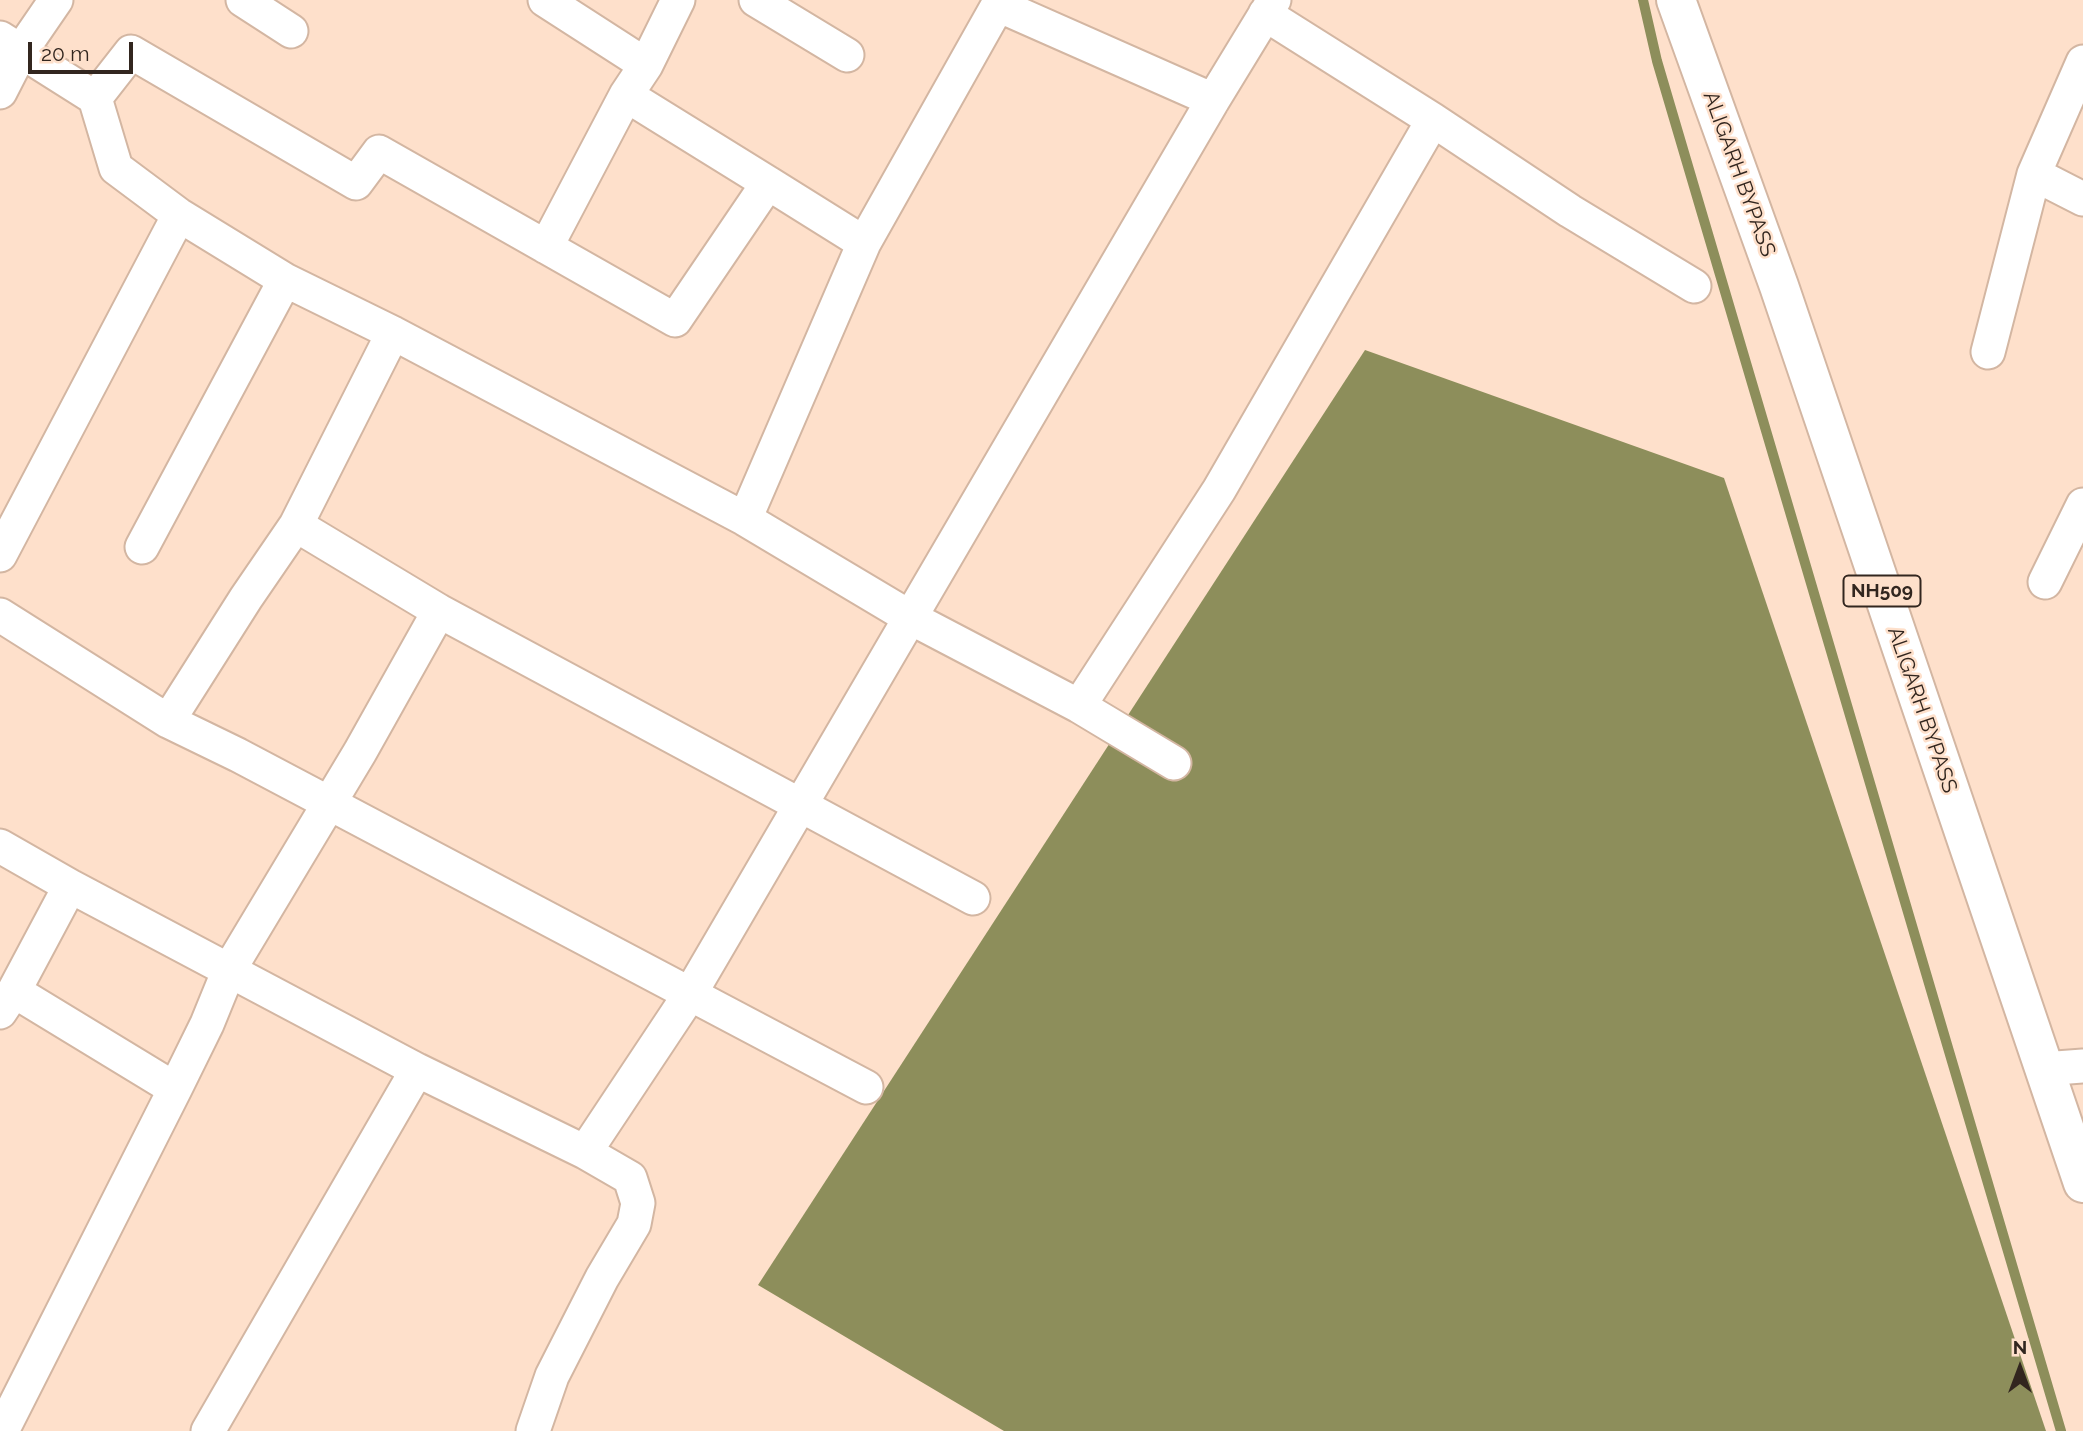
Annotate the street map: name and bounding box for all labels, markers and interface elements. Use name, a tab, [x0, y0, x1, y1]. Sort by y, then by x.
scale bar	[32, 28, 136, 72]
text: 20 m	[41, 41, 89, 66]
street label: ALIGARH BYPASS	[1697, 88, 1781, 260]
road number: NH509	[1843, 576, 1920, 606]
street label: ALIGARH BYPASS	[1882, 624, 1962, 796]
north arrow	[1985, 1333, 2055, 1403]
text: N	[2013, 1336, 2027, 1358]

